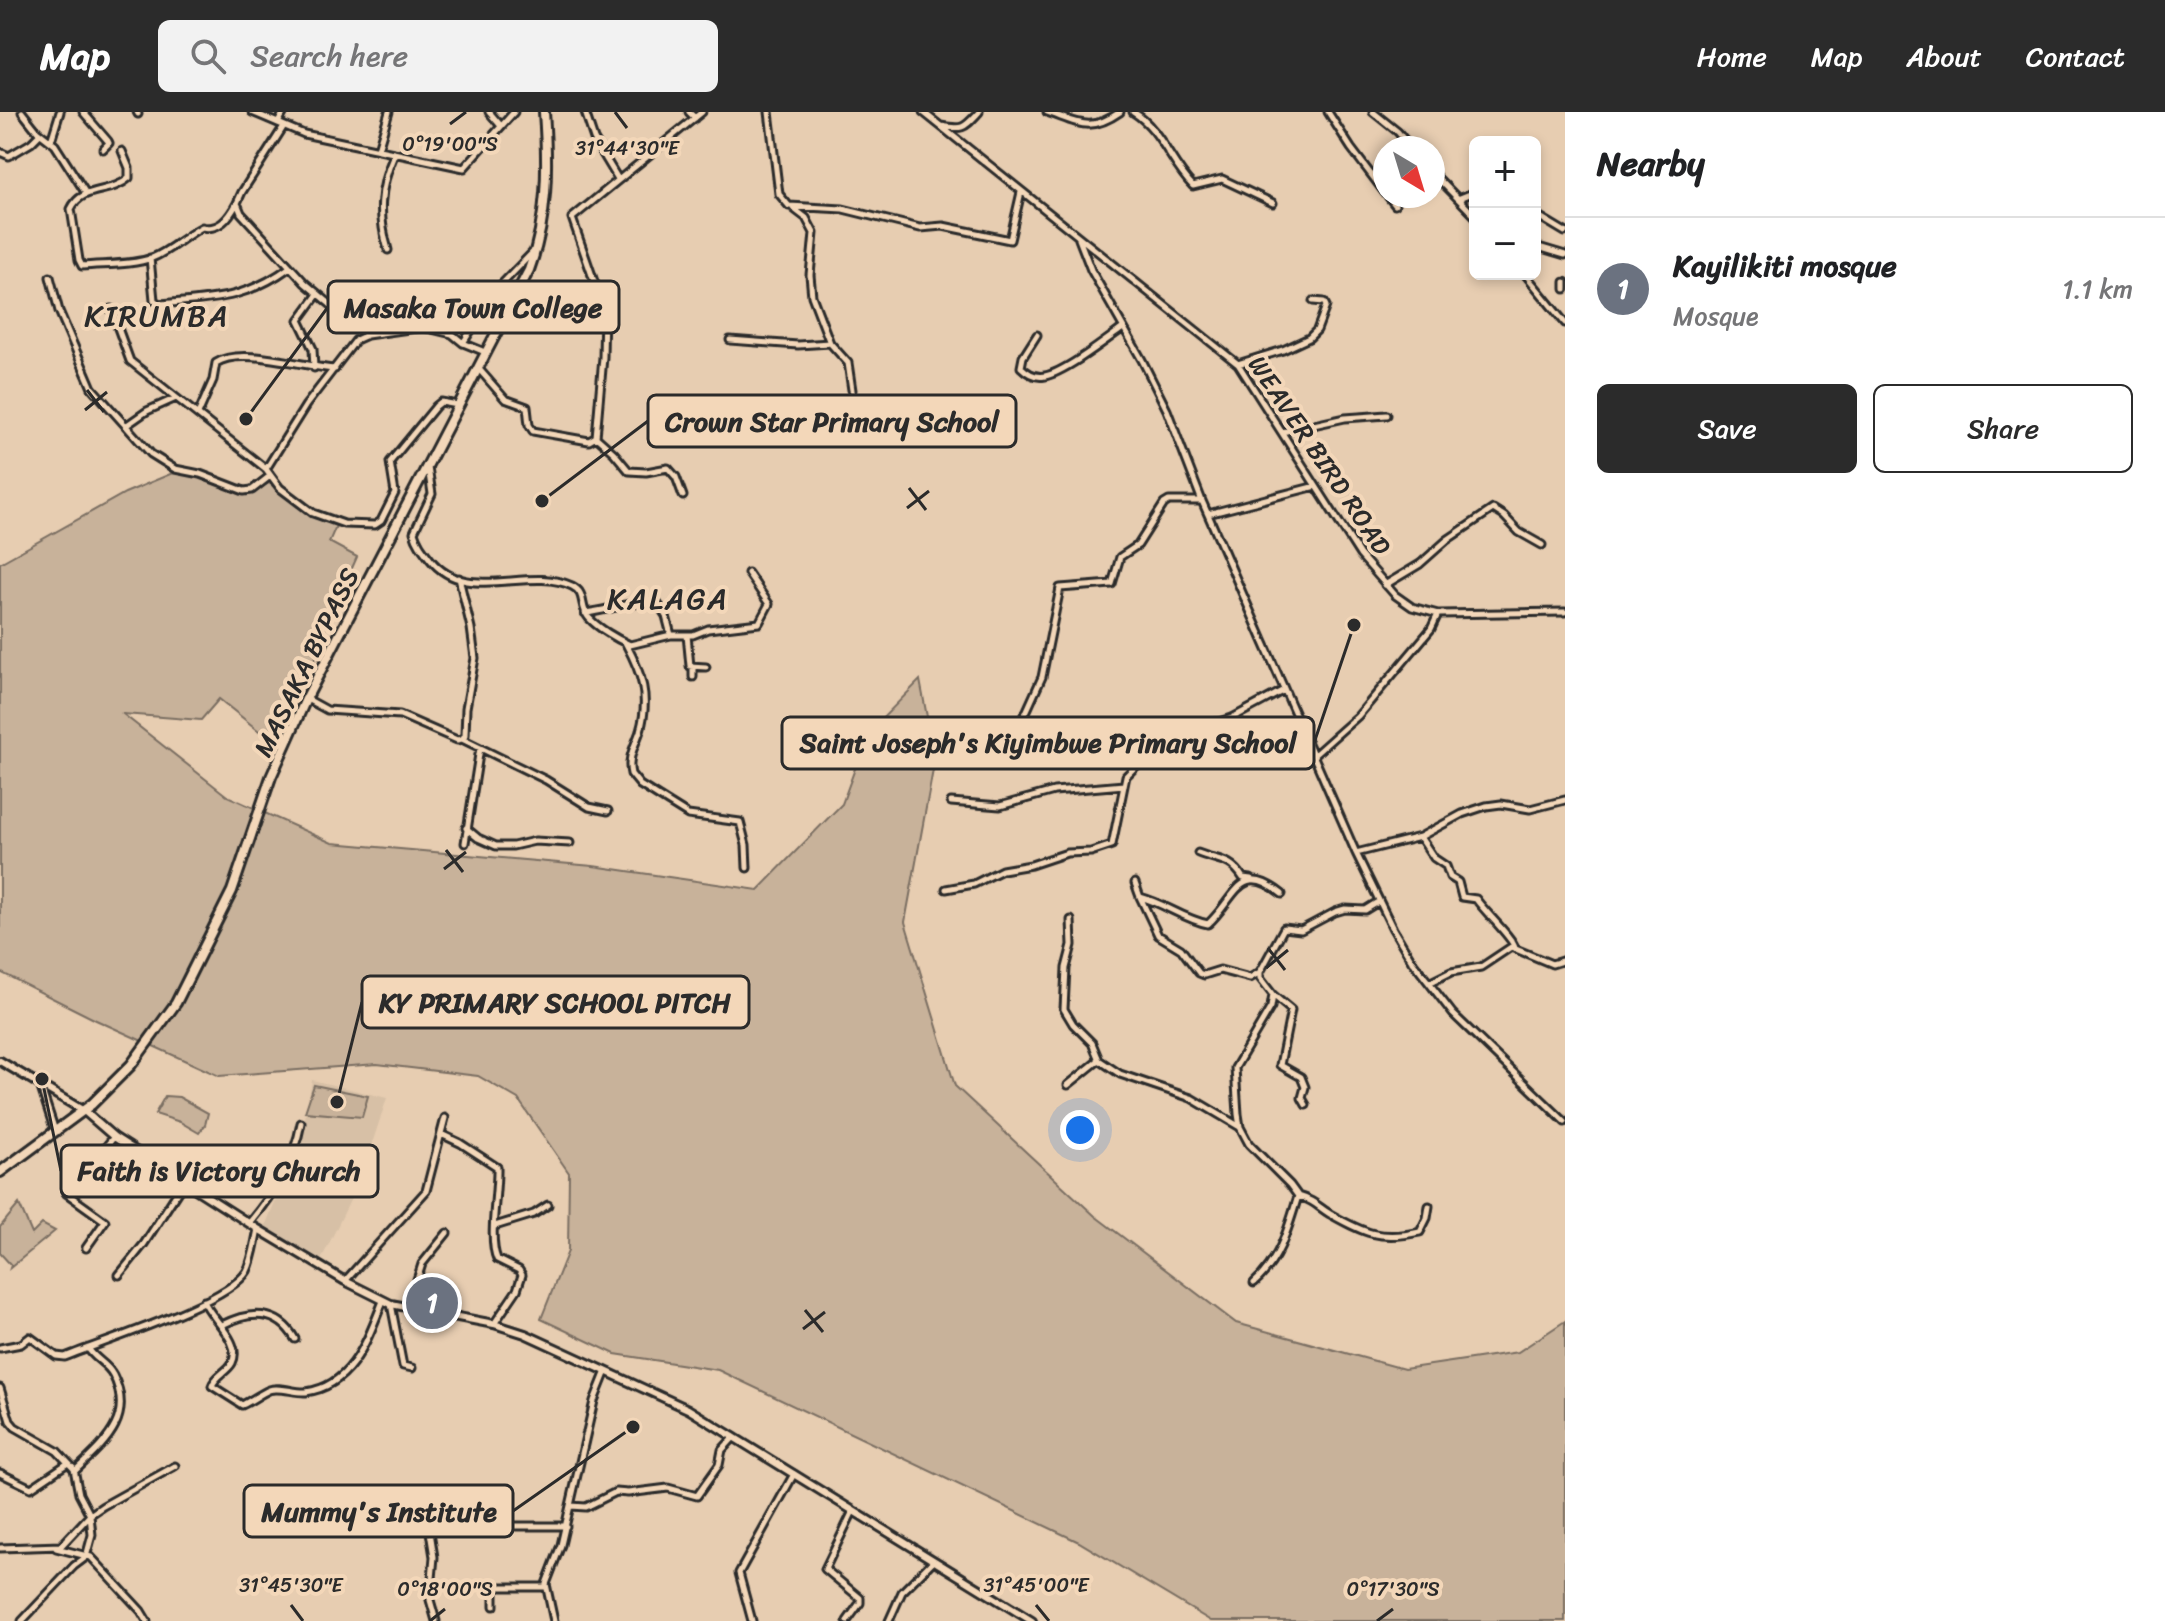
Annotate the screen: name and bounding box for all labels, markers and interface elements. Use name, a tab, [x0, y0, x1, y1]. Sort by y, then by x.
search box	[158, 20, 718, 92]
text: Map	[40, 23, 110, 90]
text: Search here	[250, 29, 408, 83]
text: Home	[1697, 32, 1767, 81]
text: Map	[1811, 32, 1862, 81]
text: About	[1906, 32, 1982, 81]
text: Contact	[2026, 32, 2125, 81]
icon: search	[186, 34, 230, 78]
text: 0°19'00"S	[402, 127, 498, 162]
text: 31°44'30"E	[575, 131, 681, 166]
text: Nearby	[1597, 134, 1705, 194]
north arrow	[1373, 136, 1445, 208]
map controls	[1469, 136, 1541, 280]
button: +	[1469, 136, 1541, 208]
button: −	[1469, 208, 1541, 280]
text: Kayilikiti mosque	[1673, 239, 1897, 293]
text: 1	[1617, 266, 1629, 312]
text: 1.1 km	[2062, 266, 2133, 312]
callout: Masaka Town College	[328, 281, 619, 333]
text: Masaka Town College	[343, 283, 603, 332]
district label: KIRUMBA	[84, 289, 230, 343]
text: Mosque	[1673, 293, 1759, 339]
street label: WEAVER BIRD ROAD	[1236, 345, 1405, 565]
button: Save	[1597, 384, 1857, 473]
button: Share	[1873, 384, 2133, 473]
callout: Crown Star Primary School	[648, 395, 1016, 447]
text: Crown Star Primary School	[664, 397, 1000, 446]
street label: MASAKA BYPASS	[240, 559, 372, 765]
district label: KALAGA	[607, 572, 729, 626]
callout: Saint Joseph's Kiyimbwe Primary School	[782, 717, 1314, 769]
text: Saint Joseph's Kiyimbwe Primary School	[799, 718, 1297, 767]
callout: KY PRIMARY SCHOOL PITCH	[362, 976, 749, 1028]
text: KY PRIMARY SCHOOL PITCH	[378, 978, 731, 1027]
your location	[1060, 1110, 1100, 1150]
callout: Faith is Victory Church	[61, 1145, 378, 1197]
text: Faith is Victory Church	[76, 1146, 361, 1195]
pin: 1	[406, 1273, 458, 1333]
callout: Mummy's Institute	[244, 1485, 513, 1537]
text: Mummy's Institute	[260, 1487, 497, 1536]
text: 31°45'30"E	[239, 1568, 345, 1603]
text: 31°45'00"E	[984, 1568, 1090, 1603]
text: 0°18'00"S	[397, 1572, 493, 1607]
text: 0°17'30"S	[1346, 1572, 1440, 1607]

